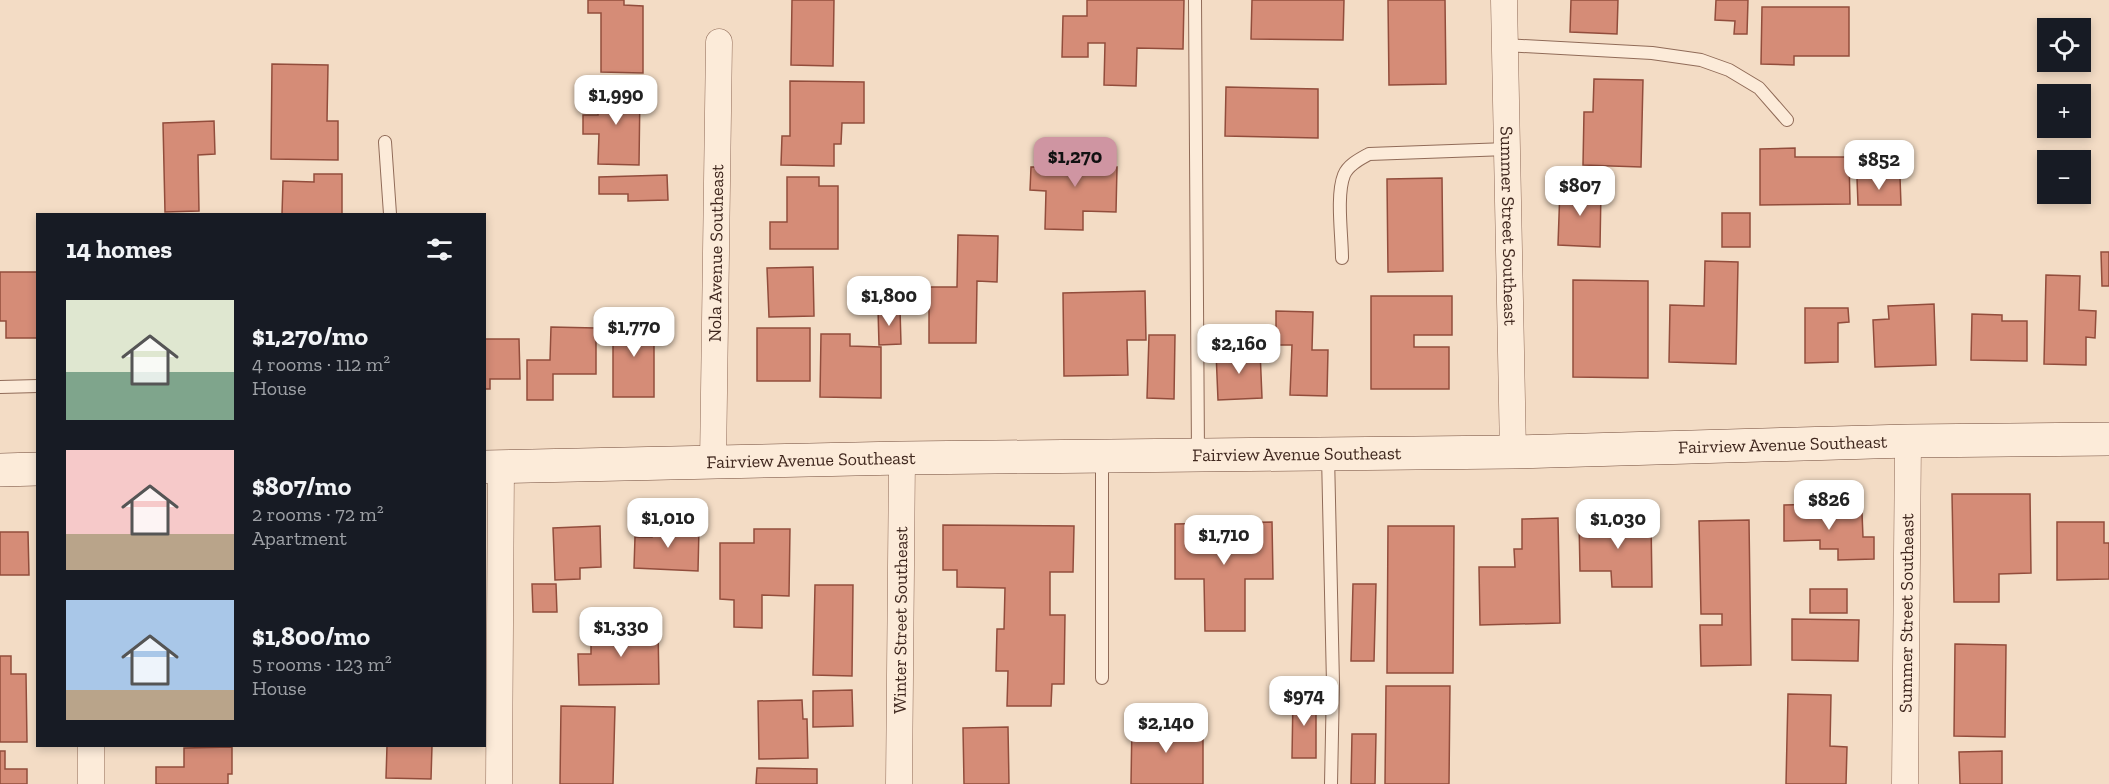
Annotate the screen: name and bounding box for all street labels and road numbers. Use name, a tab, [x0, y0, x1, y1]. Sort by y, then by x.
street label: Summer Street Southeast	[1496, 126, 1521, 326]
street label: Nola Avenue Southeast	[704, 164, 728, 342]
street label: Fairview Avenue Southeast	[1678, 431, 1888, 458]
street label: Fairview Avenue Southeast	[1192, 442, 1402, 466]
street label: Fairview Avenue Southeast	[706, 447, 916, 473]
street label: Summer Street Southeast	[1895, 513, 1918, 713]
street label: Winter Street Southeast	[889, 526, 912, 714]

